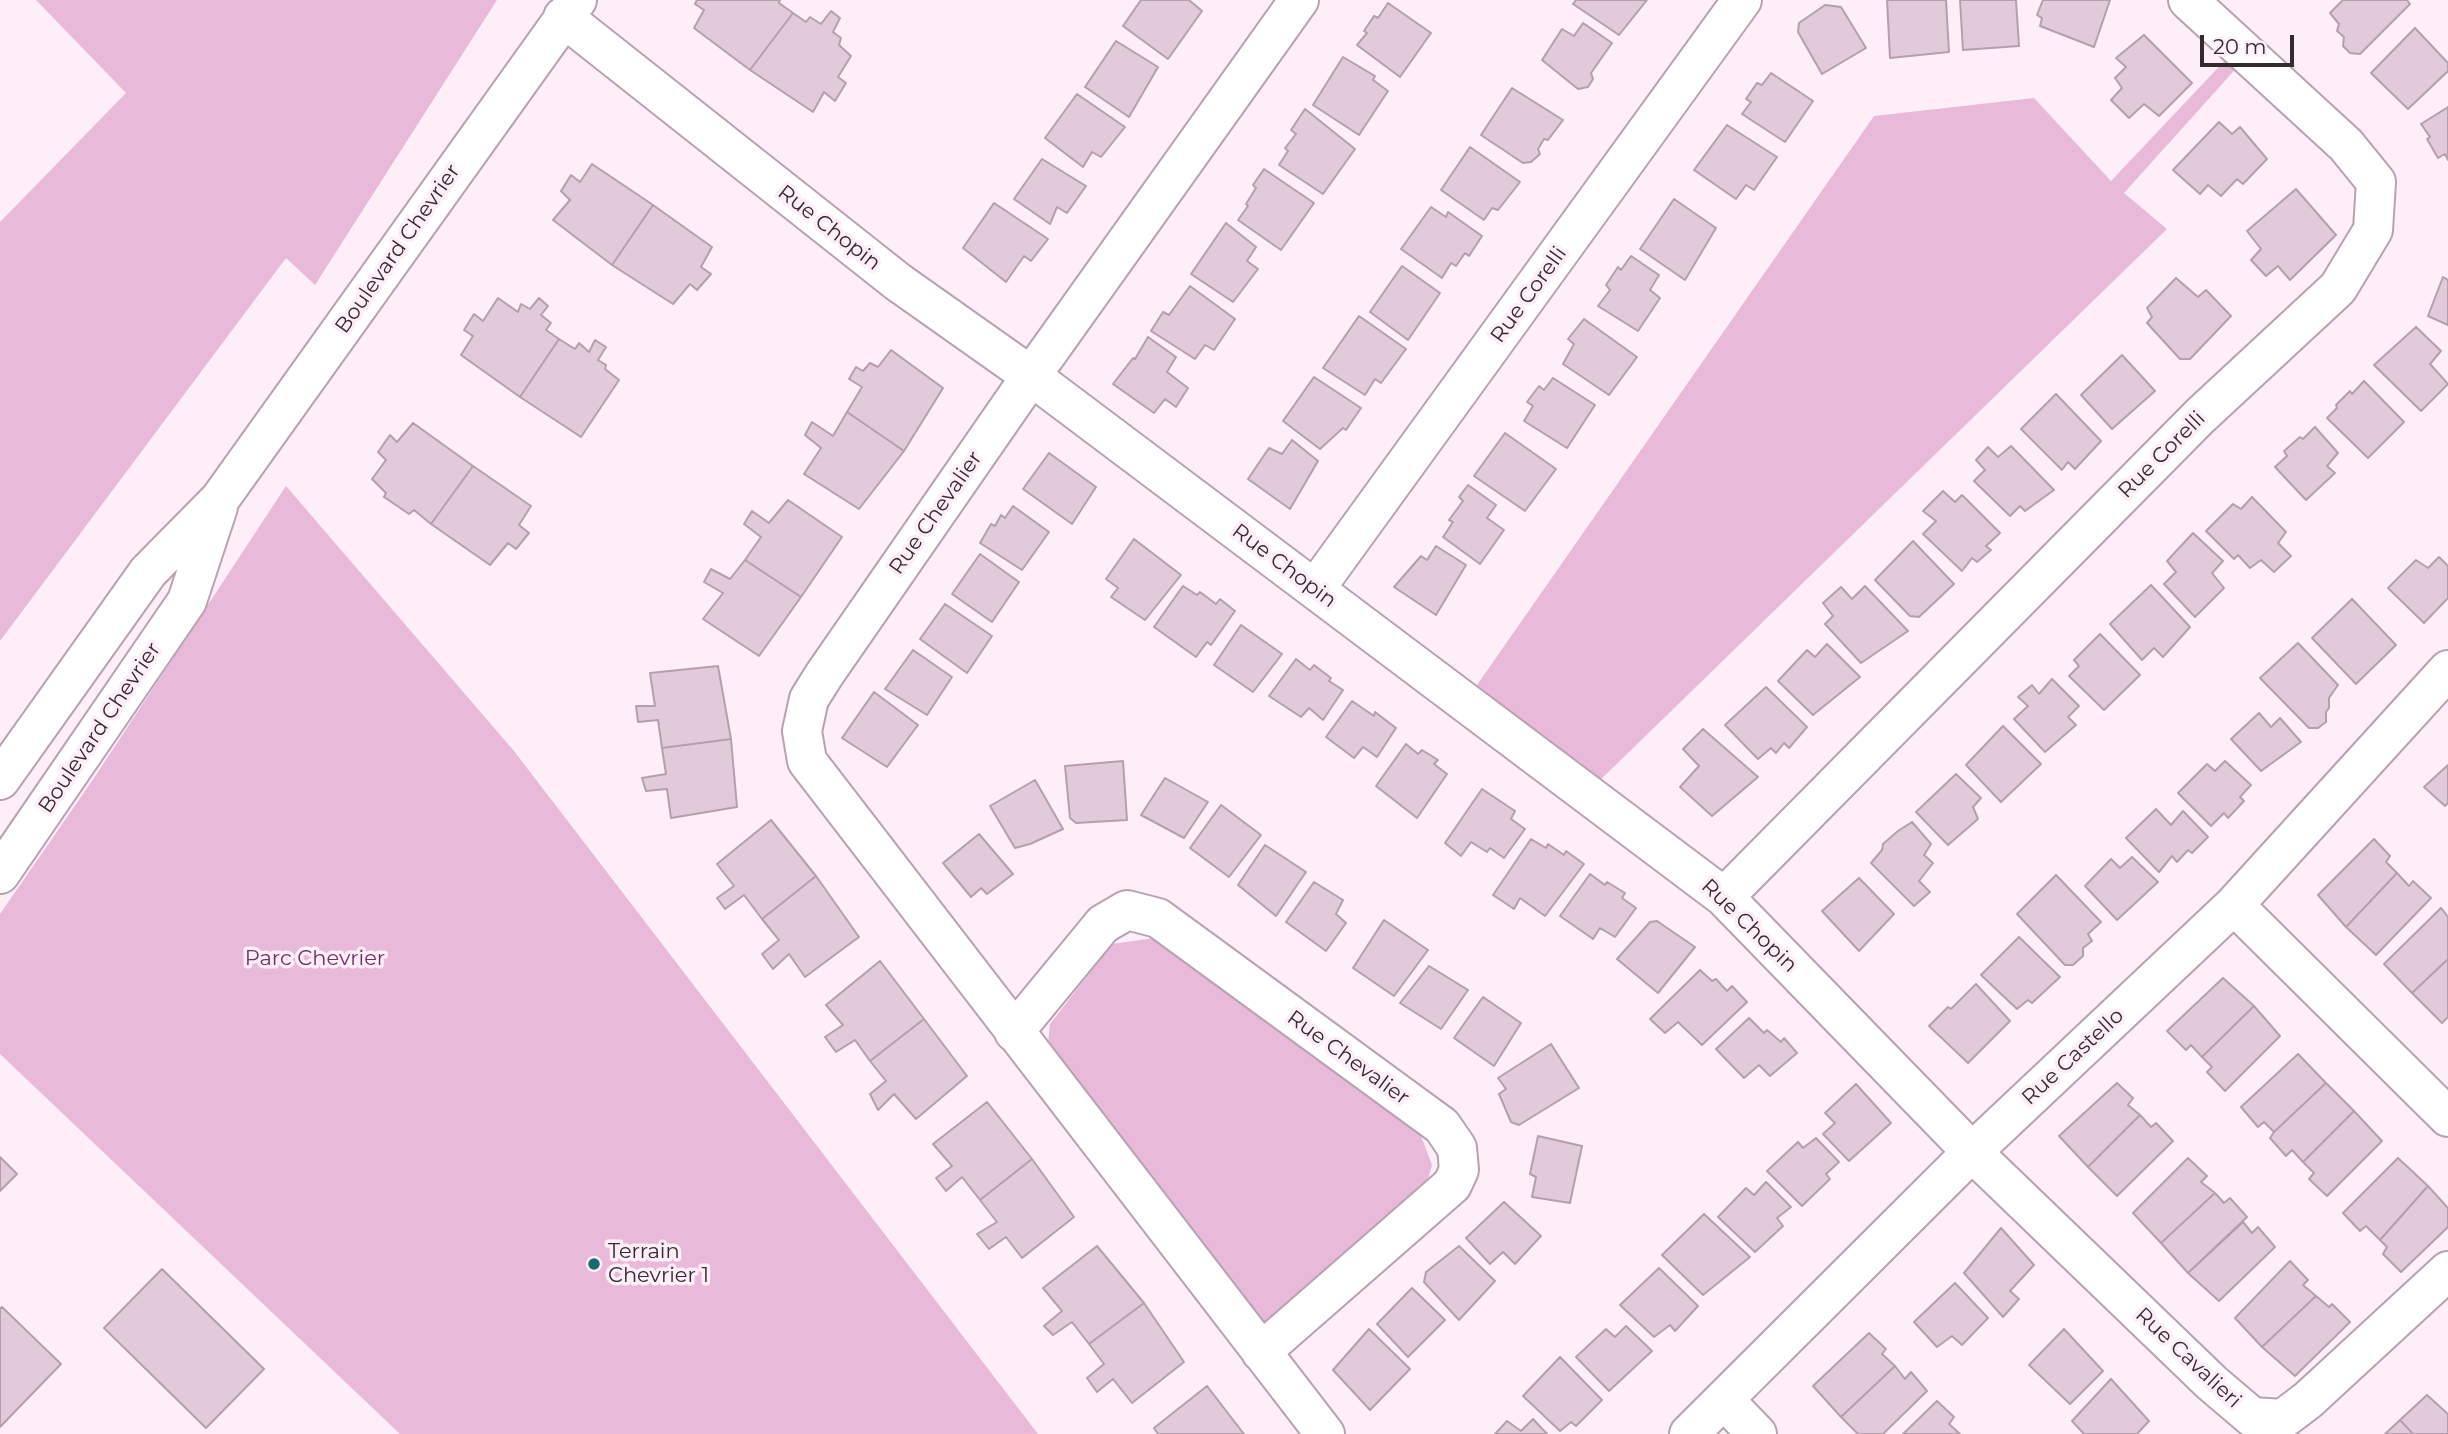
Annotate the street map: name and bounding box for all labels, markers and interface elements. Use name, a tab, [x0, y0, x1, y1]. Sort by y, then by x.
scale bar	[2203, 21, 2298, 65]
text: 20 m	[2213, 34, 2267, 59]
street label: Boulevard Chevrier	[330, 160, 466, 338]
street label: Rue Chopin	[772, 180, 886, 276]
street label: Rue Corelli	[1486, 242, 1572, 348]
street label: Rue Corelli	[2113, 406, 2211, 504]
street label: Rue Chevalier	[884, 446, 988, 580]
street label: Rue Chopin	[1227, 519, 1341, 613]
street label: Boulevard Chevrier	[34, 638, 166, 818]
street label: Rue Chopin	[1696, 874, 1802, 978]
park label: Parc Chevrier	[245, 946, 385, 972]
street label: Rue Castello	[2017, 1003, 2129, 1111]
street label: Rue Chevalier	[1282, 1005, 1414, 1111]
place label: Terrain Chevrier 1	[608, 1239, 709, 1289]
marker: Terrain Chevrier 1	[586, 1256, 602, 1272]
street label: Rue Cavalieri	[2130, 1303, 2246, 1413]

